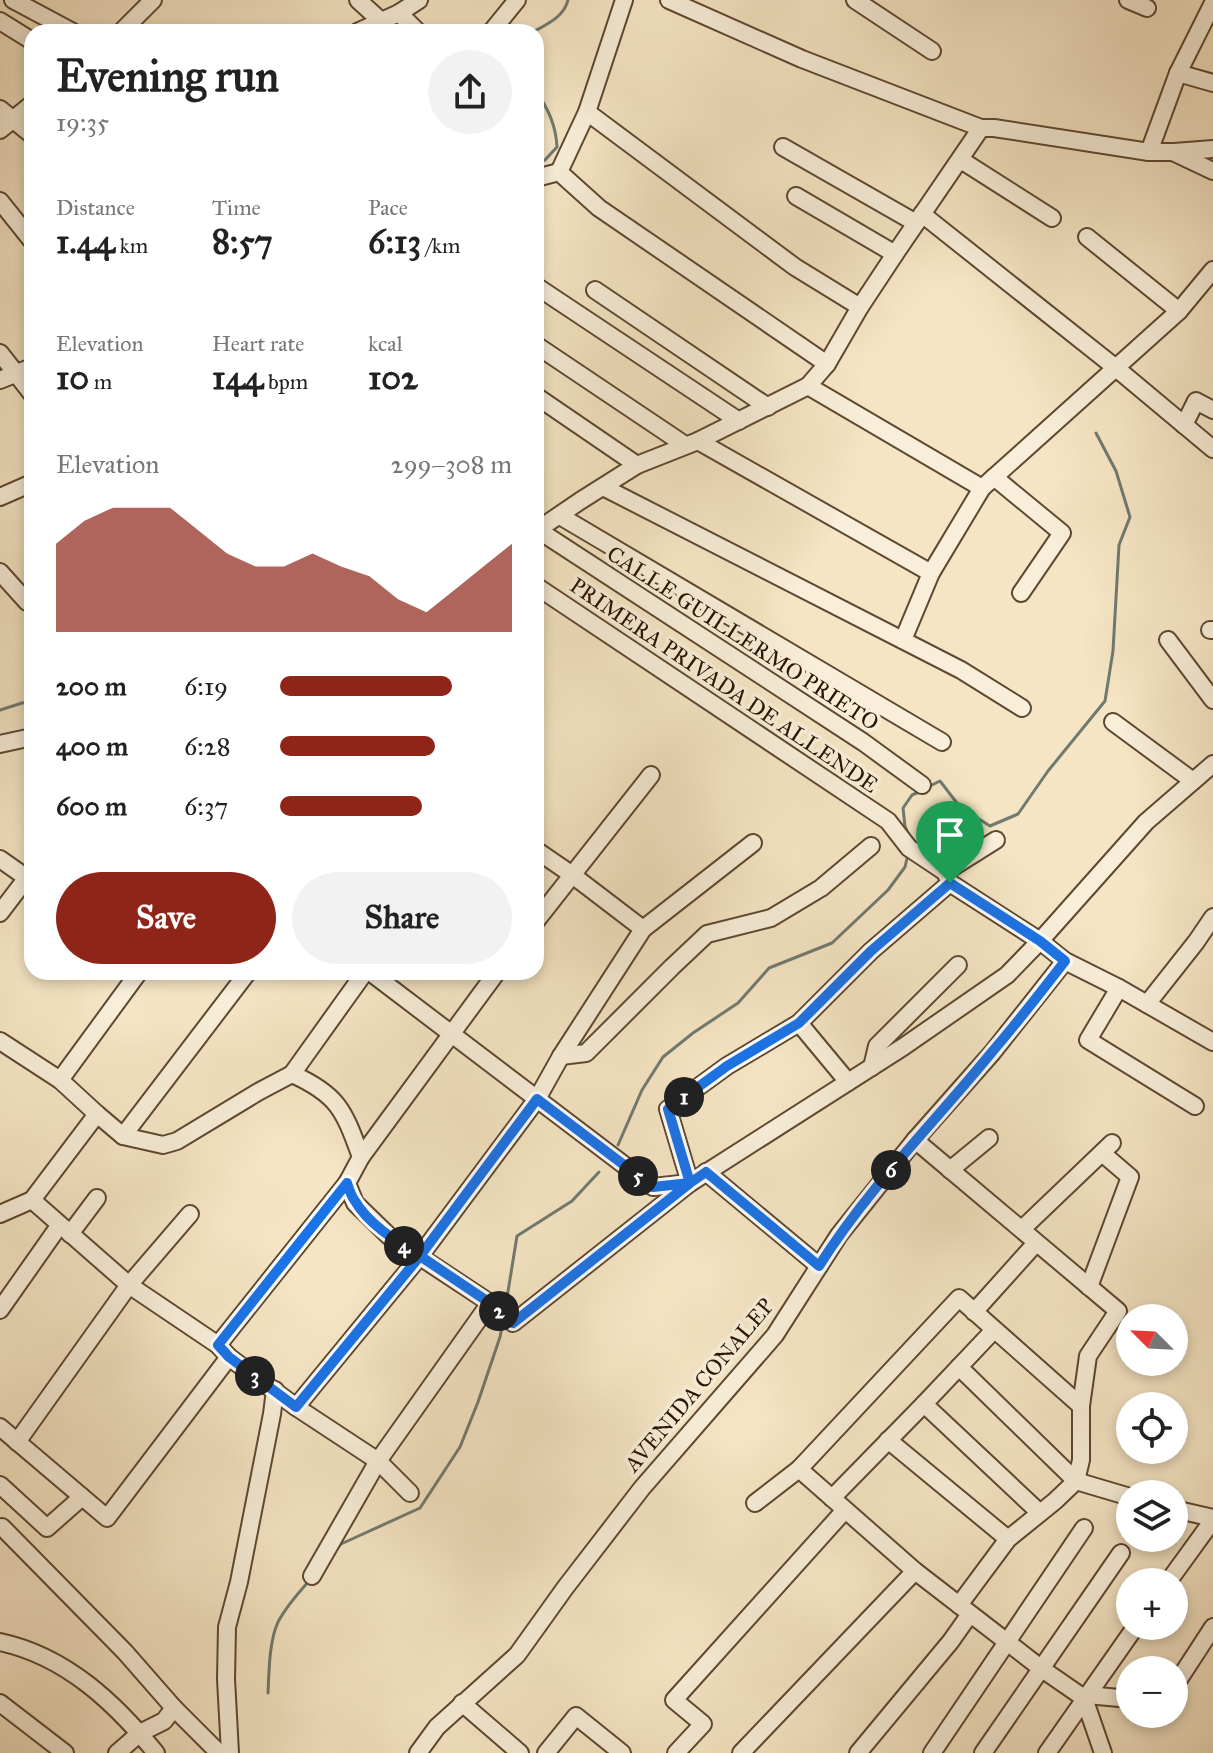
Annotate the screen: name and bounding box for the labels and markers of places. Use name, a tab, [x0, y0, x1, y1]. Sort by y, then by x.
pin	[916, 801, 984, 883]
pin: 1	[664, 1077, 704, 1117]
pin: 6	[871, 1150, 911, 1190]
pin: 5	[618, 1156, 658, 1196]
pin: 4	[384, 1226, 424, 1266]
pin: 2	[479, 1291, 519, 1331]
pin: 3	[235, 1356, 275, 1396]

